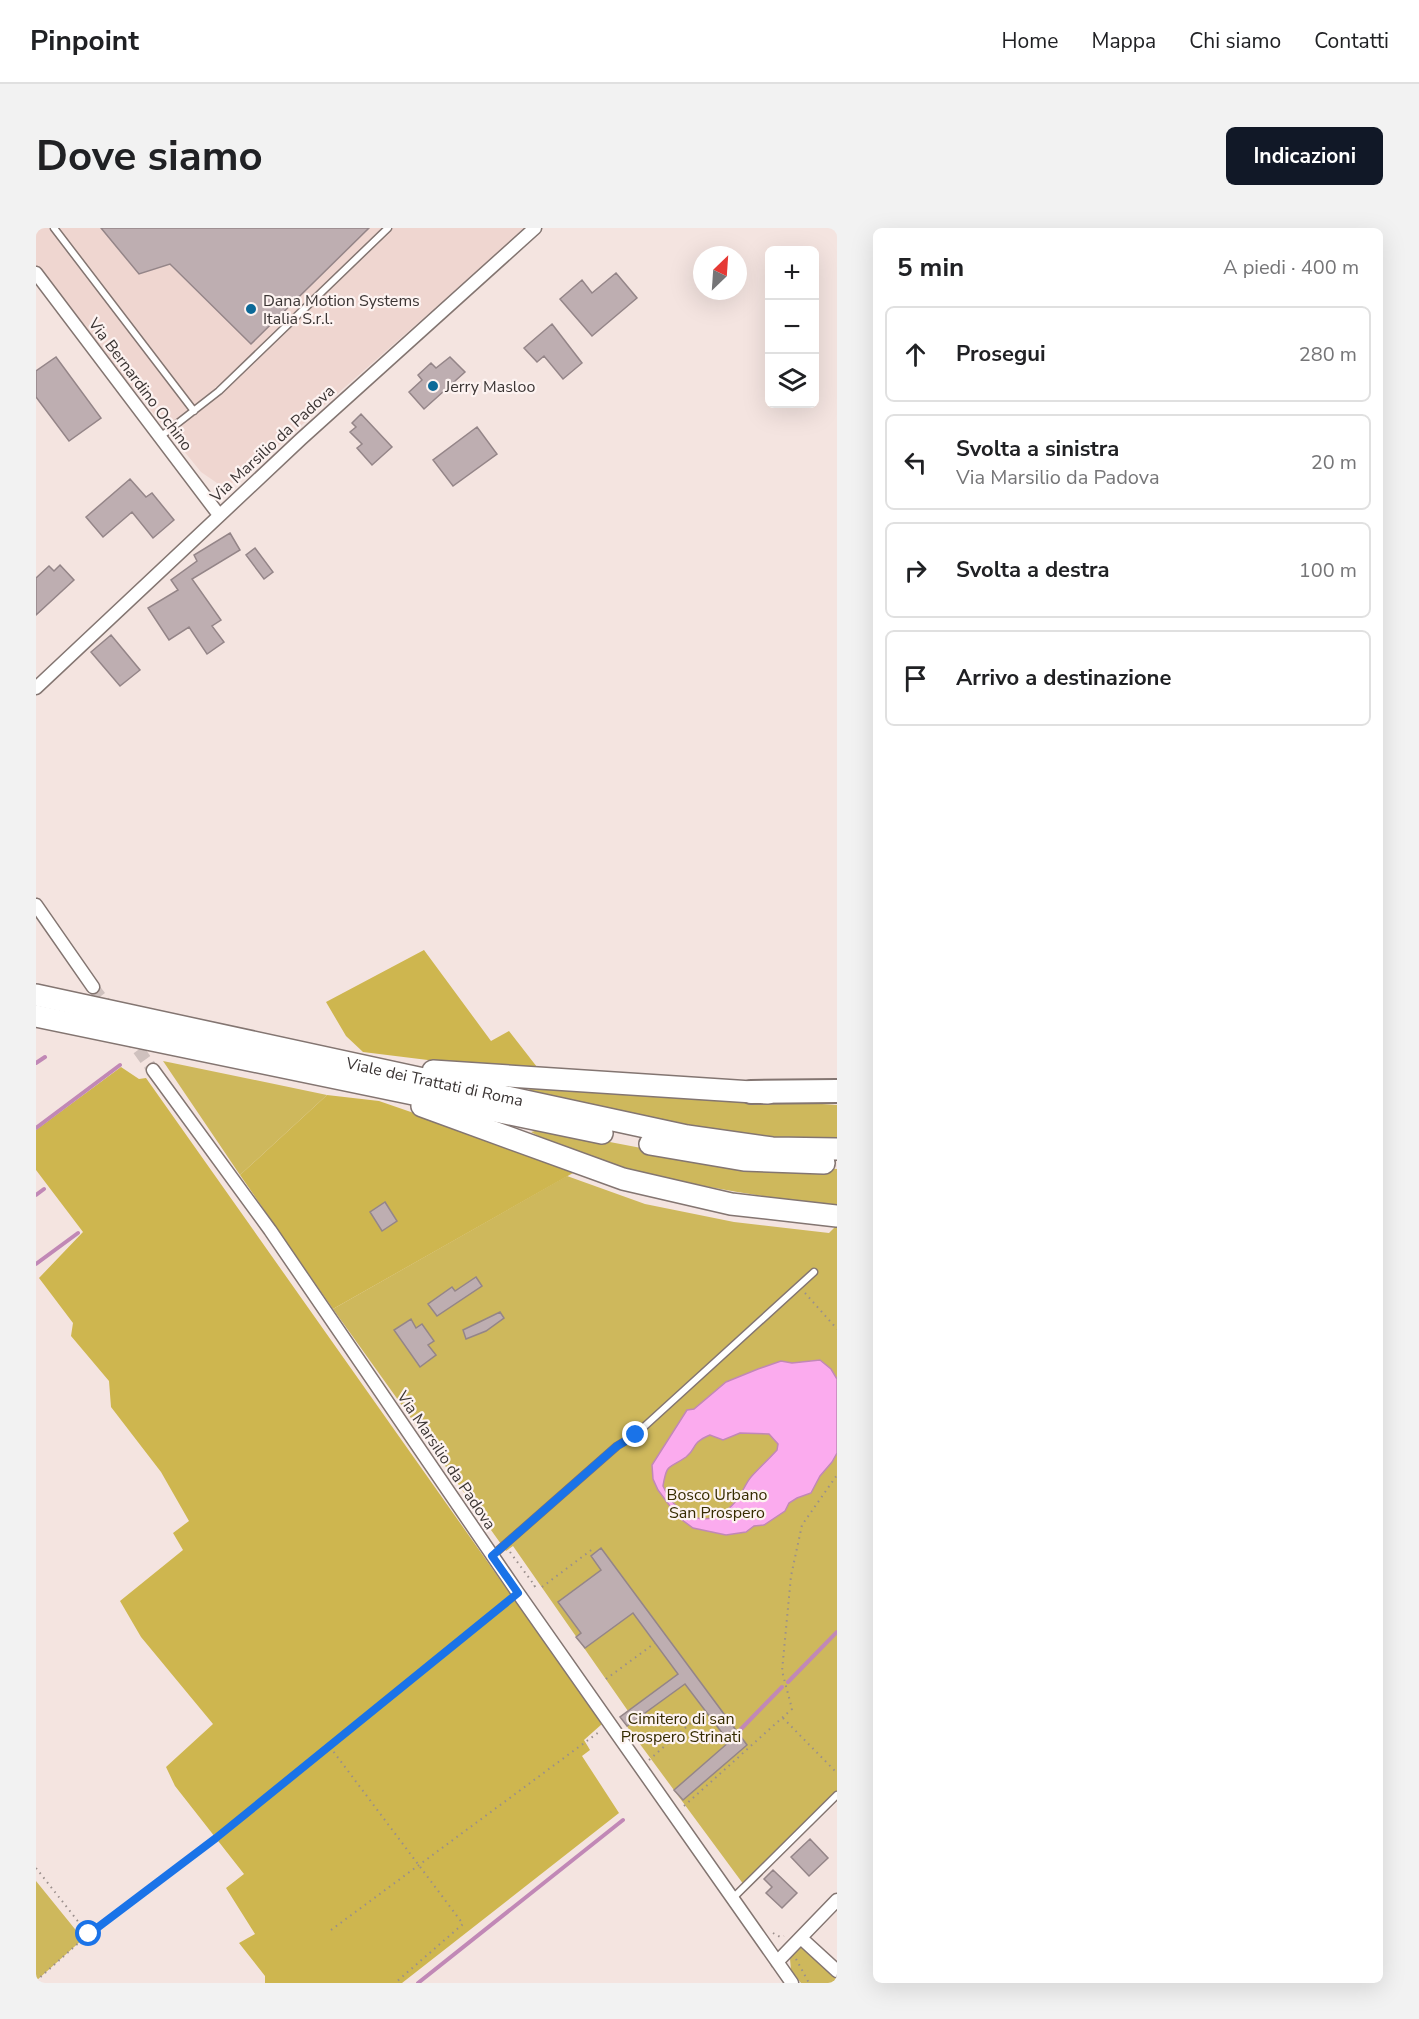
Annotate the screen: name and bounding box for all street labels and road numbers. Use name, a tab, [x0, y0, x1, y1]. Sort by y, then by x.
street label: Via Bernardino Ochino	[82, 313, 198, 456]
street label: Via Marsilio da Padova	[205, 380, 340, 508]
street label: Viale dei Trattati di Roma	[343, 1052, 525, 1112]
street label: Via Marsilio da Padova	[391, 1386, 501, 1534]

